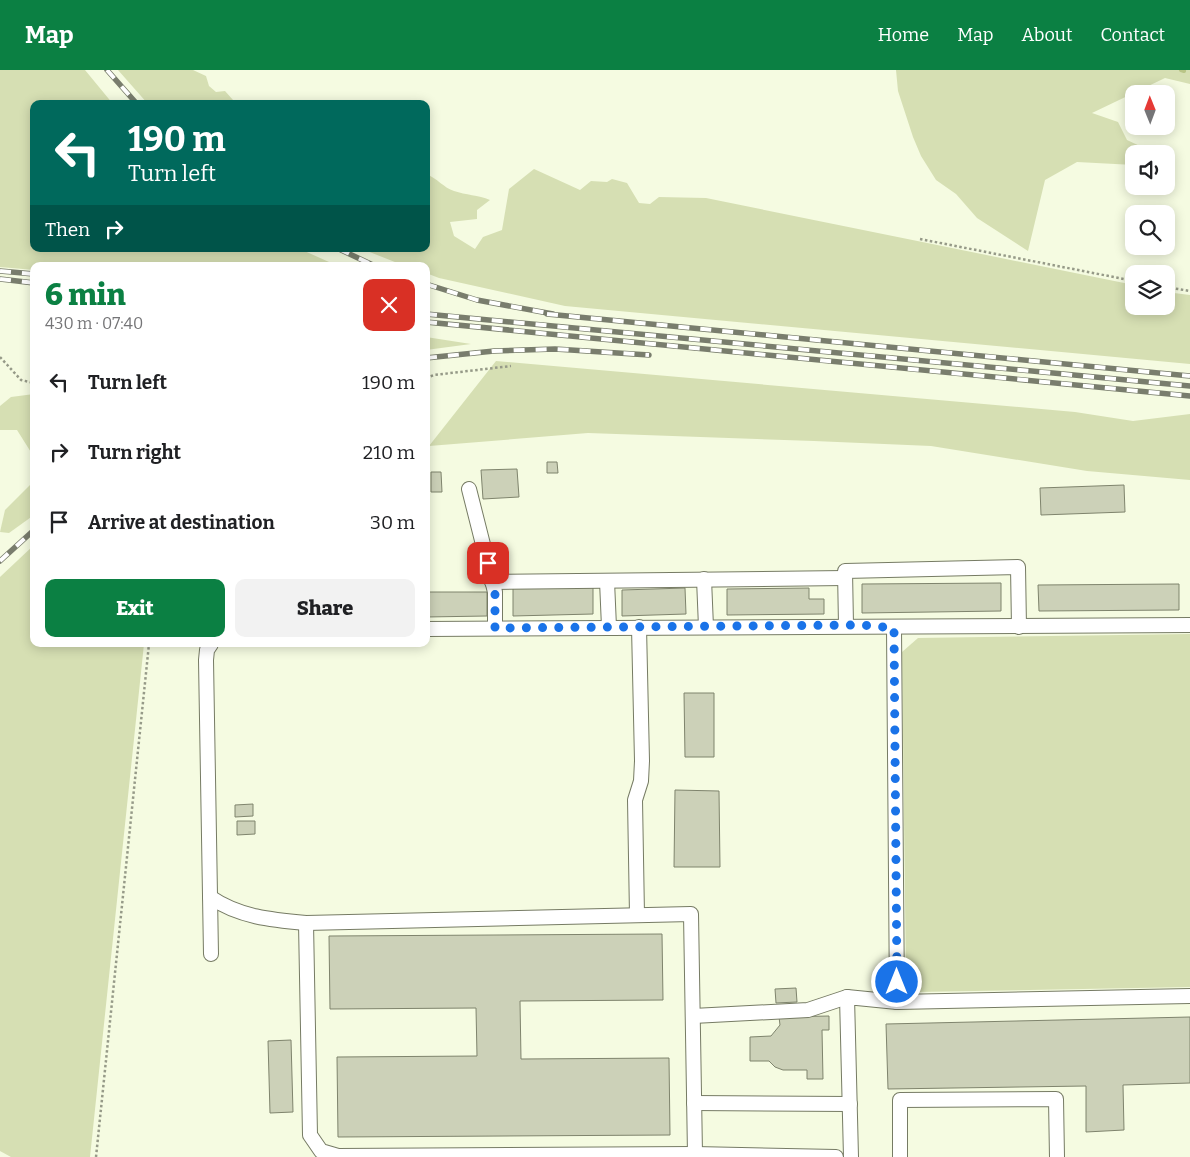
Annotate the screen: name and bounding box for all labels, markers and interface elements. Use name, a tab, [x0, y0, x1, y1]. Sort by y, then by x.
text: Map	[25, 21, 74, 49]
text: Home	[878, 24, 929, 46]
text: Map	[957, 24, 993, 46]
text: About	[1021, 24, 1072, 46]
text: Contact	[1100, 24, 1165, 46]
north arrow	[1125, 85, 1175, 135]
map controls	[1125, 85, 1175, 315]
text: 190 m	[128, 118, 226, 160]
icon: left	[45, 120, 110, 185]
button: sound	[1125, 145, 1175, 195]
text: Turn left	[128, 160, 216, 187]
button: search	[1125, 205, 1175, 255]
icon: right	[100, 215, 128, 243]
text: Then	[45, 218, 90, 241]
button: layers	[1125, 265, 1175, 315]
text: 6 min	[45, 277, 126, 313]
button: close	[363, 279, 415, 331]
text: 430 m · 07:40	[45, 314, 143, 333]
icon: left	[45, 368, 73, 396]
text: Turn left	[88, 371, 167, 394]
text: 190 m	[362, 371, 415, 394]
icon: right	[45, 438, 73, 466]
text: Turn right	[88, 441, 181, 464]
text: 210 m	[363, 441, 415, 464]
icon: arrive	[45, 508, 73, 536]
text: Arrive at destination	[88, 511, 275, 534]
text: 30 m	[370, 511, 415, 534]
pin	[467, 542, 509, 584]
icon: arrive	[474, 549, 502, 577]
button: Exit	[45, 579, 225, 637]
button: Share	[235, 579, 415, 637]
position arrow	[870, 955, 922, 1007]

